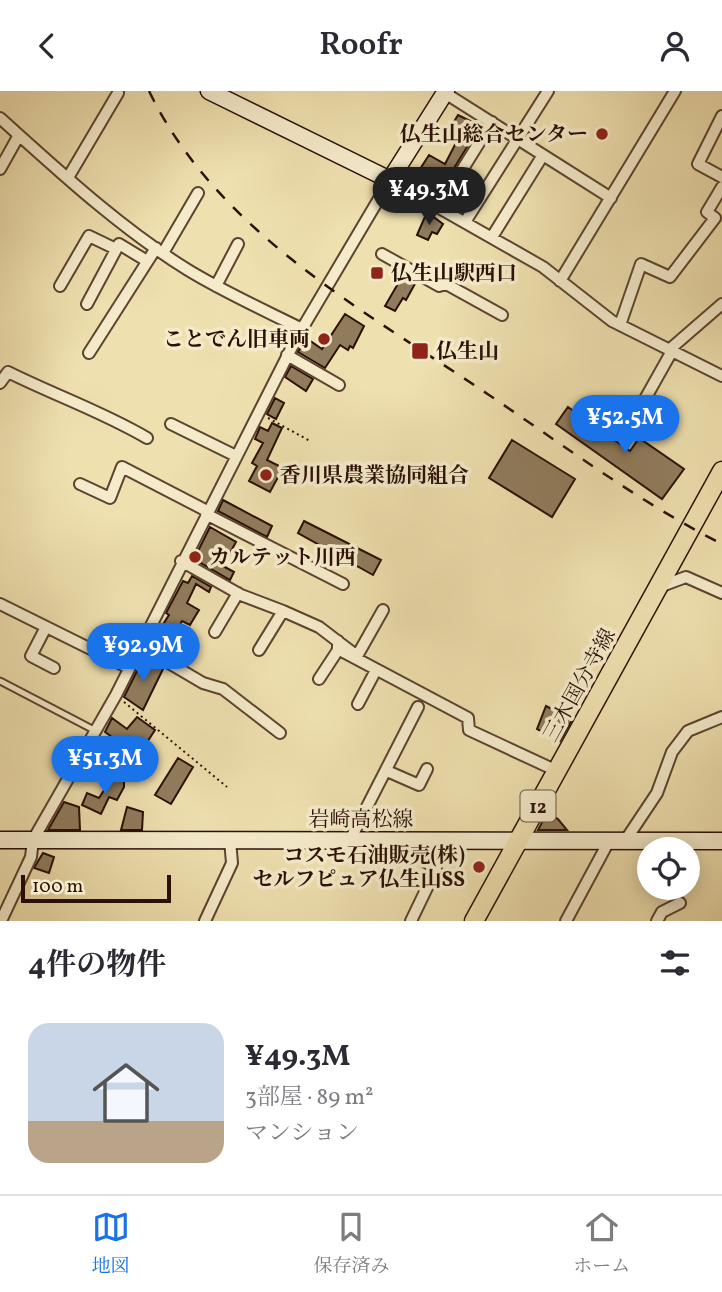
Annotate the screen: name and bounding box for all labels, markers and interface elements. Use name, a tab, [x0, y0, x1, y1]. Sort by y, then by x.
text: Roofr	[319, 24, 403, 68]
icon: back	[28, 27, 66, 65]
icon: person	[656, 27, 694, 65]
place label: 仏生山総合センター	[400, 121, 588, 150]
marker: 仏生山総合センター	[594, 126, 610, 142]
pin: ¥49.3M	[372, 167, 486, 227]
text: ¥49.3M	[389, 174, 469, 206]
place label: 仏生山駅西口	[391, 260, 517, 289]
marker: 仏生山駅西口	[369, 265, 385, 281]
place label: ことでん旧車両	[163, 326, 310, 355]
marker: ことでん旧車両	[316, 331, 332, 347]
place label: 仏生山	[436, 338, 499, 367]
marker: 仏生山	[410, 341, 430, 361]
pin: ¥52.5M	[568, 395, 682, 455]
text: ¥52.5M	[586, 402, 664, 434]
place label: 香川県農業協同組合	[280, 462, 469, 491]
marker: 香川県農業協同組合	[258, 467, 274, 483]
place label: カルテット川西	[209, 544, 356, 573]
marker: カルテット川西	[187, 549, 203, 565]
pin: ¥92.9M	[86, 623, 200, 683]
street label: 三木国分寺線	[537, 624, 624, 748]
text: ¥92.9M	[103, 630, 183, 662]
pin: ¥51.3M	[48, 737, 162, 796]
text: ¥51.3M	[68, 743, 142, 775]
road number: 12	[520, 791, 556, 821]
street label: 岩崎高松線	[309, 806, 414, 835]
map controls	[637, 837, 700, 900]
button: locate	[637, 837, 700, 900]
place label: コスモ石油販売(株) セルフピュア仏生山SS	[253, 842, 465, 895]
marker: コスモ石油販売(株) セルフピュア仏生山SS	[471, 859, 487, 875]
scale bar	[21, 872, 172, 904]
text: 100 m	[32, 874, 83, 900]
icon: filters	[656, 944, 694, 982]
text: 4件の物件	[28, 945, 166, 987]
text: ¥49.3M	[245, 1036, 350, 1078]
icon: home	[84, 1051, 168, 1135]
text: 3部屋 · 89 m²	[245, 1082, 374, 1114]
text: マンション	[245, 1118, 359, 1150]
tab: 地図	[92, 1208, 130, 1280]
tab: 保存済み	[313, 1208, 389, 1280]
tab: ホーム	[573, 1208, 630, 1280]

